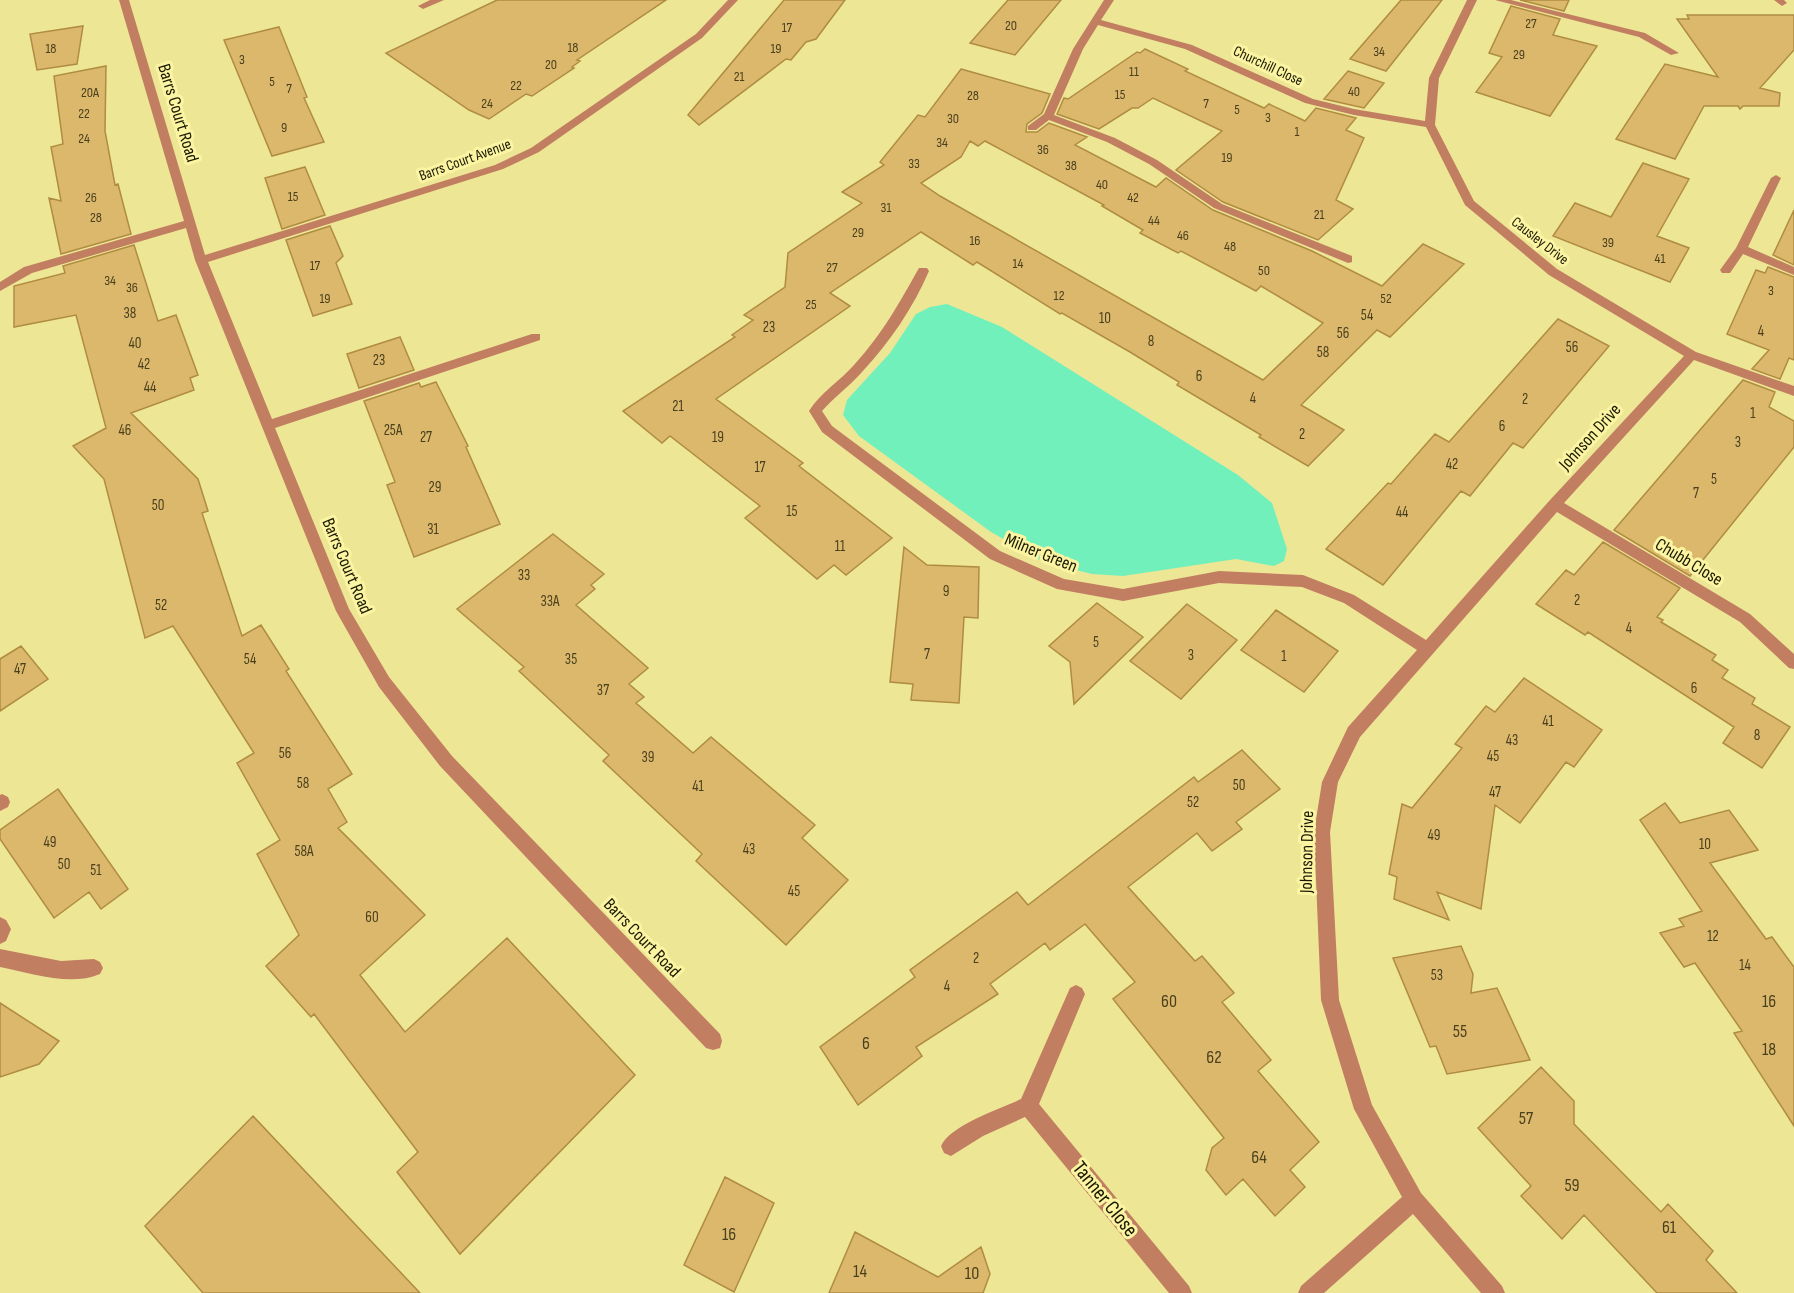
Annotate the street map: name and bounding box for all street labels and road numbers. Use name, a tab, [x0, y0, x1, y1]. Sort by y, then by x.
street label: Churchill Close	[1230, 42, 1306, 90]
street label: Barrs Court Road	[153, 61, 203, 165]
street label: Barrs Court Avenue	[416, 135, 514, 185]
street label: Causley Drive	[1508, 213, 1572, 269]
street label: Johnson Drive	[1554, 399, 1625, 475]
street label: Barrs Court Road	[317, 515, 377, 617]
street label: Milner Green	[1002, 529, 1080, 577]
street label: Chubb Close	[1651, 534, 1727, 590]
street label: Johnson Drive	[1296, 811, 1318, 894]
street label: Barrs Court Road	[599, 894, 685, 982]
street label: Tanner Close	[1067, 1156, 1143, 1242]

